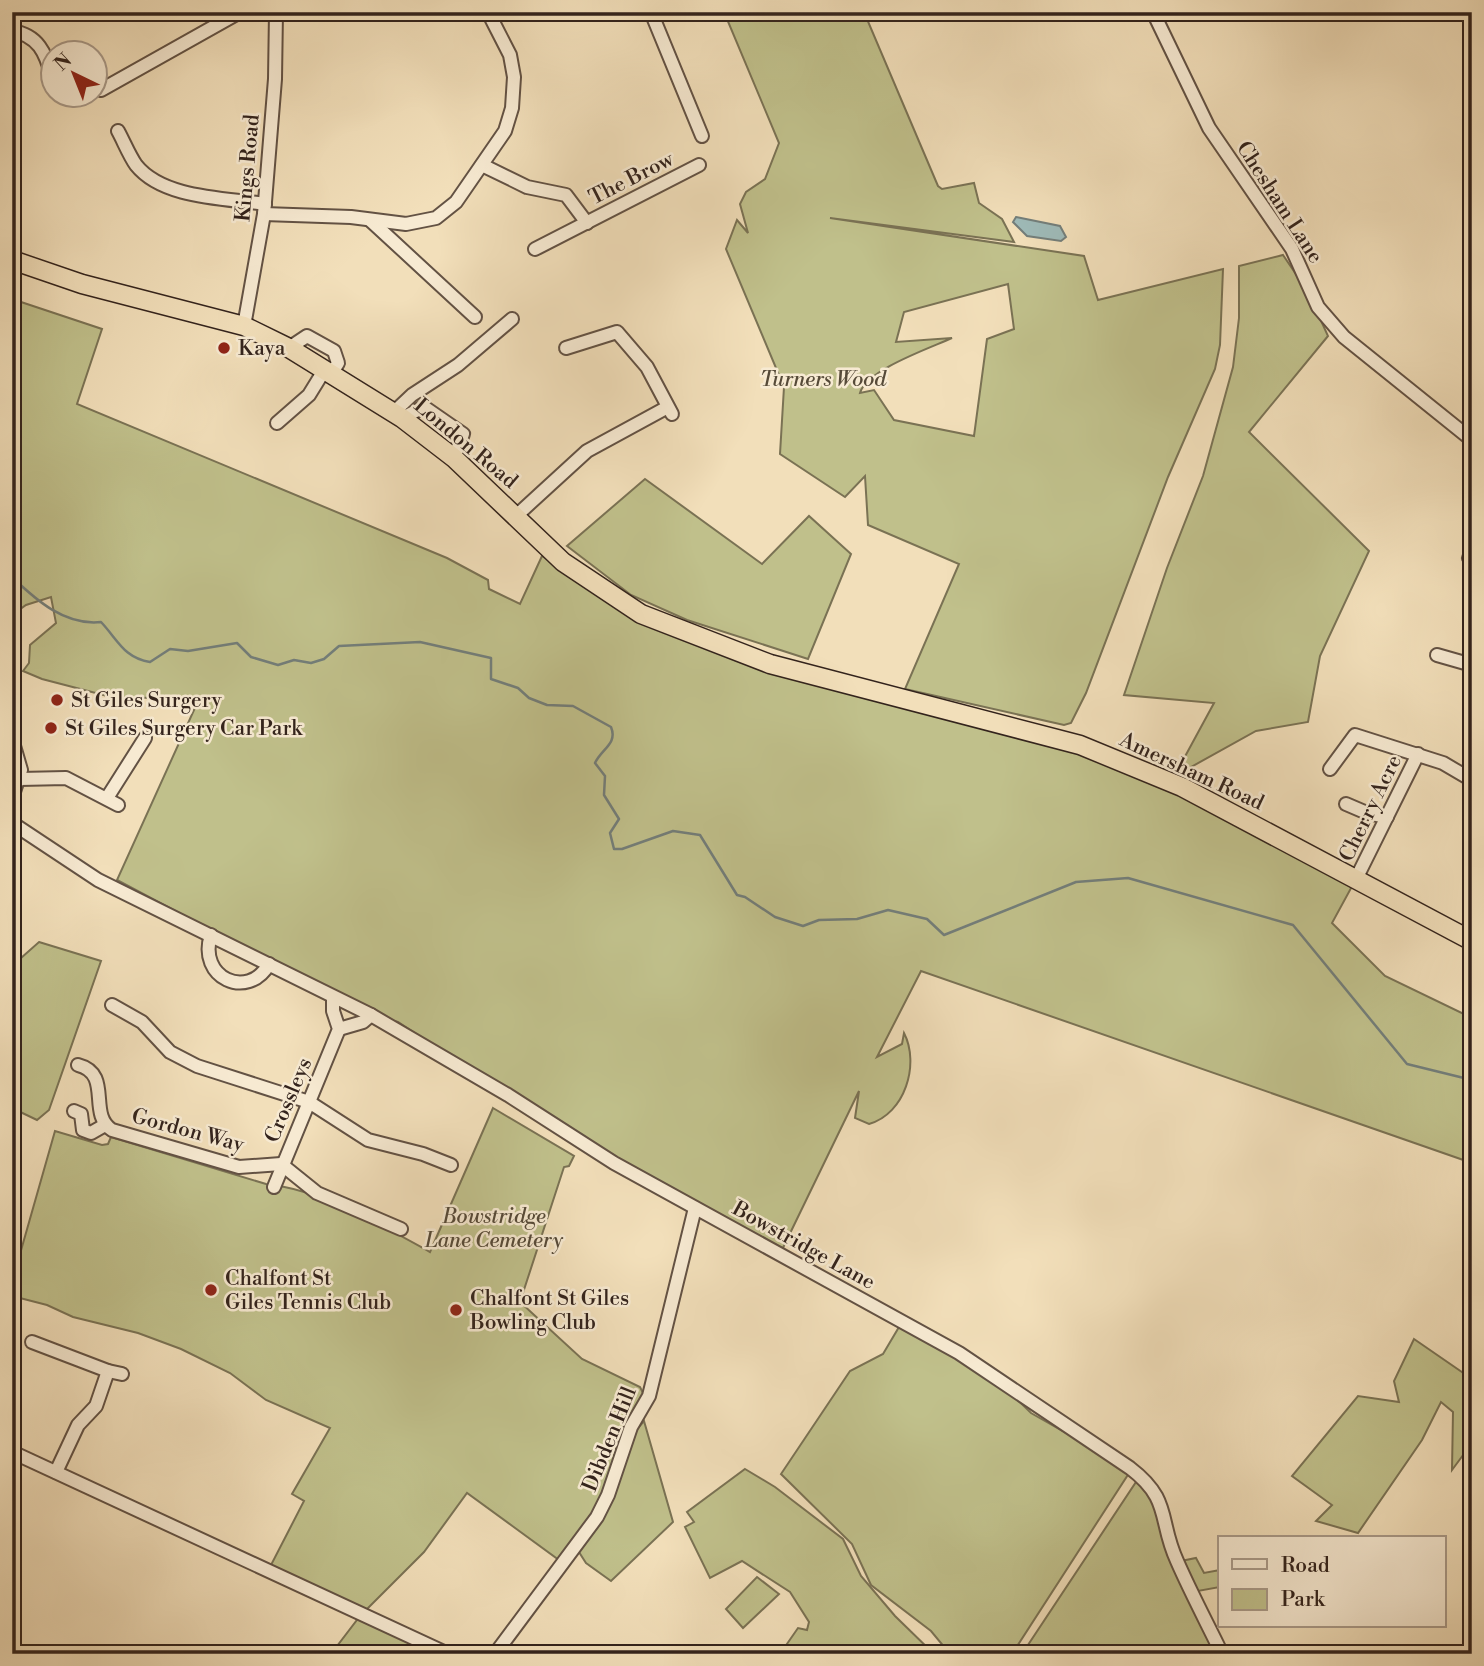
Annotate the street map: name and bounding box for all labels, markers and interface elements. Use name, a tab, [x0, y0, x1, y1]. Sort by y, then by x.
north arrow	[38, 38, 108, 108]
text: N	[49, 48, 77, 76]
street label: Kings Road	[230, 113, 266, 223]
street label: Chesham Lane	[1230, 137, 1328, 268]
street label: The Brow	[585, 146, 679, 211]
place label: Kaya	[238, 336, 286, 362]
marker: Kaya	[216, 340, 232, 356]
park label: Turners Wood	[760, 367, 887, 393]
street label: London Road	[408, 393, 523, 495]
place label: St Giles Surgery	[71, 688, 223, 714]
marker: St Giles Surgery	[49, 692, 65, 708]
place label: St Giles Surgery Car Park	[65, 716, 303, 742]
marker: St Giles Surgery Car Park	[43, 720, 59, 736]
street label: Amersham Road	[1114, 727, 1268, 817]
street label: Cherry Acre	[1334, 751, 1408, 866]
street label: Crossleys	[259, 1054, 318, 1147]
street label: Gordon Way	[129, 1104, 247, 1159]
street label: Bowstridge Lane	[727, 1195, 879, 1296]
park label: Bowstridge Lane Cemetery	[424, 1204, 564, 1254]
place label: Chalfont St Giles Tennis Club	[225, 1266, 391, 1316]
marker: Chalfont St Giles Tennis Club	[203, 1282, 219, 1298]
place label: Chalfont St Giles Bowling Club	[469, 1286, 629, 1336]
marker: Chalfont St Giles Bowling Club	[448, 1302, 464, 1318]
street label: Dibden Hill	[577, 1383, 643, 1496]
legend	[1218, 1536, 1446, 1628]
text: Road	[1281, 1553, 1330, 1579]
text: Park	[1281, 1587, 1326, 1613]

